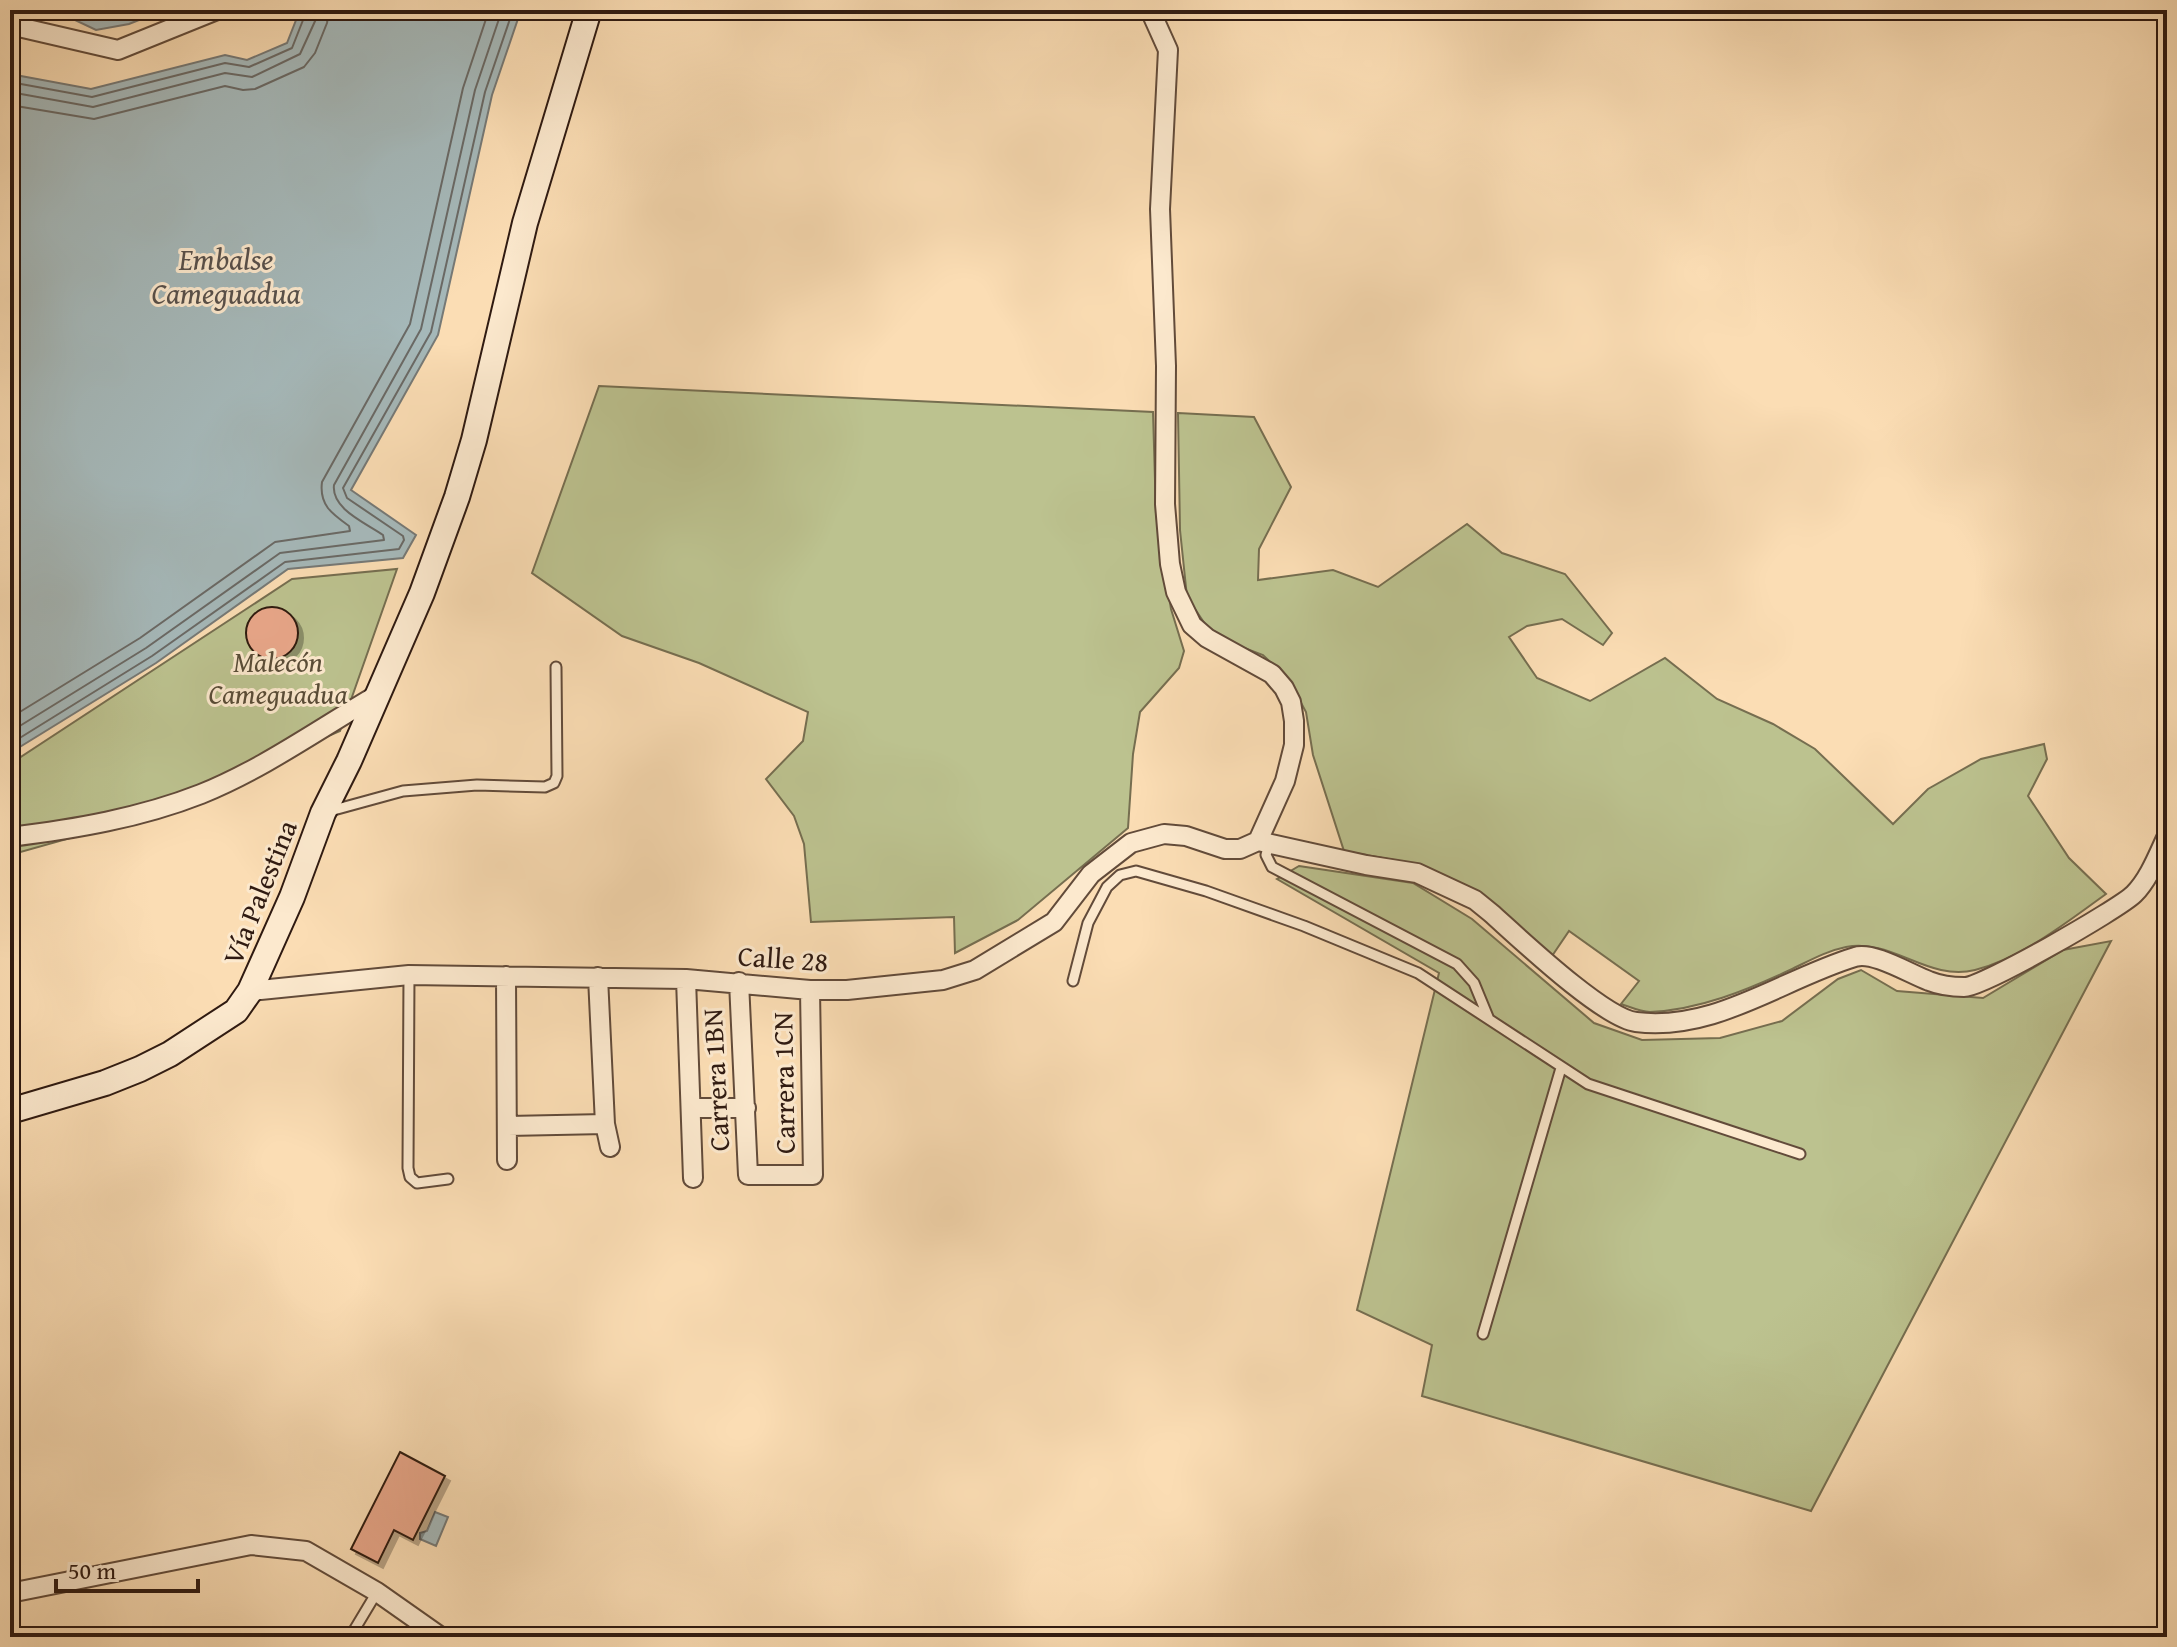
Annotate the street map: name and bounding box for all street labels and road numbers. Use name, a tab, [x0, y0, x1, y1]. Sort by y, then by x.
street label: Vía Palestina	[211, 813, 307, 970]
street label: Calle 28	[736, 934, 830, 982]
street label: Carrera 1BN	[691, 1008, 739, 1152]
street label: Carrera 1CN	[761, 1012, 805, 1154]

